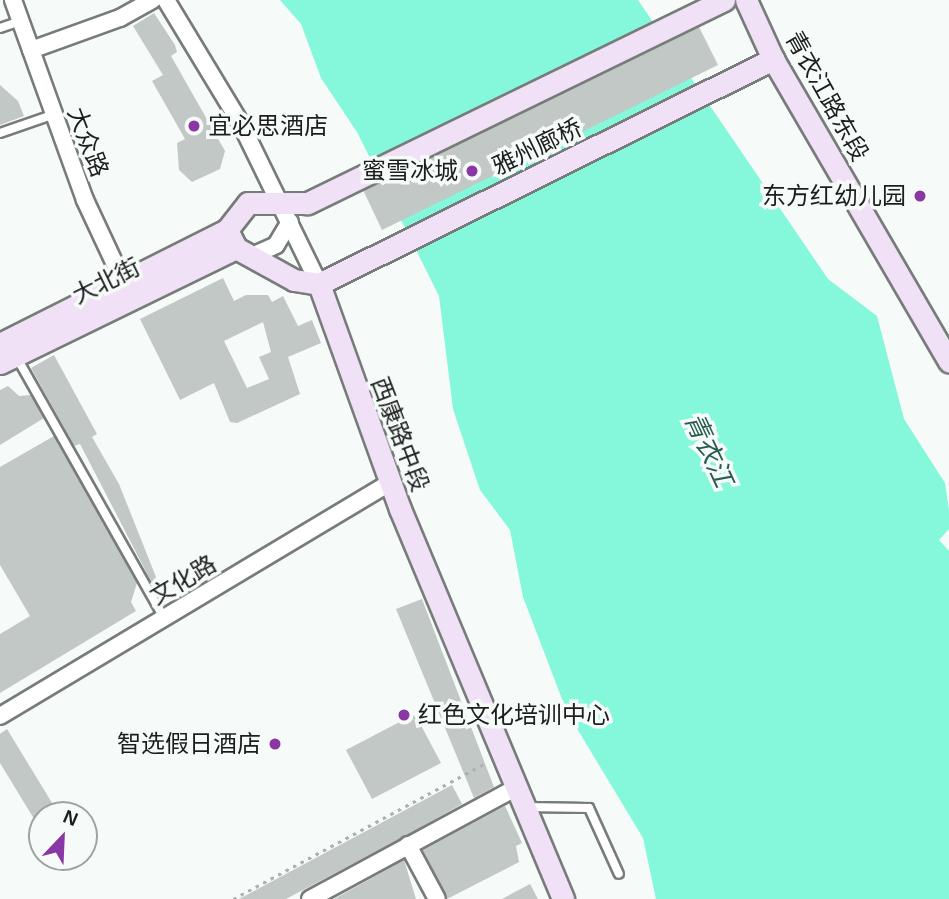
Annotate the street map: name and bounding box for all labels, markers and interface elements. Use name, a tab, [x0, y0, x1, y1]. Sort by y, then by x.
street label: 青衣江路东段	[779, 26, 875, 166]
street label: 大众路	[62, 103, 114, 181]
place label: 宜必思酒店	[208, 112, 328, 140]
street label: 雅州廊桥	[488, 113, 586, 181]
marker: 宜必思酒店	[186, 118, 202, 134]
place label: 蜜雪冰城	[362, 157, 458, 185]
marker: 蜜雪冰城	[464, 163, 480, 179]
place label: 东方红幼儿园	[762, 182, 906, 210]
marker: 东方红幼儿园	[912, 188, 928, 204]
street label: 大北街	[67, 252, 145, 310]
street label: 西康路中段	[365, 373, 435, 495]
water label: 青衣江	[677, 408, 739, 492]
street label: 文化路	[145, 549, 221, 611]
place label: 红色文化培训中心	[418, 701, 610, 729]
marker: 红色文化培训中心	[396, 707, 412, 723]
place label: 智选假日酒店	[117, 730, 261, 758]
marker: 智选假日酒店	[267, 736, 283, 752]
north arrow	[28, 801, 98, 871]
text: N	[60, 806, 81, 830]

